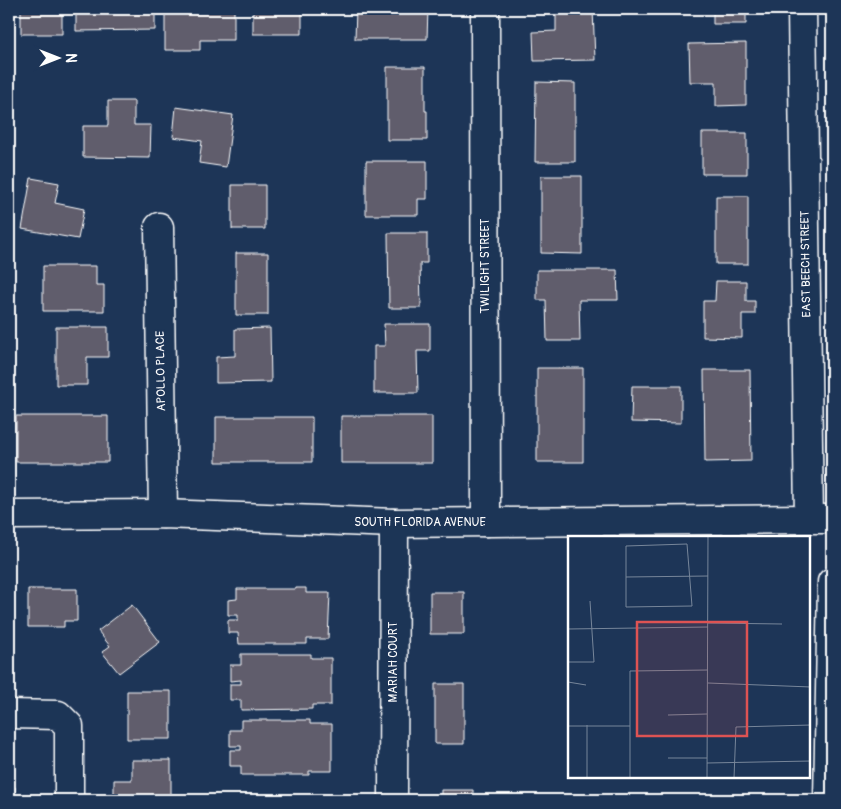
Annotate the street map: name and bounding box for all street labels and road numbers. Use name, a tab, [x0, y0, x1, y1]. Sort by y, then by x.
street label: EAST BEECH STREET	[798, 210, 814, 318]
street label: TWILIGHT STREET	[478, 218, 493, 313]
street label: APOLLO PLACE	[153, 331, 169, 411]
street label: SOUTH FLORIDA AVENUE	[354, 515, 486, 530]
street label: MARIAH COURT	[386, 621, 401, 702]

